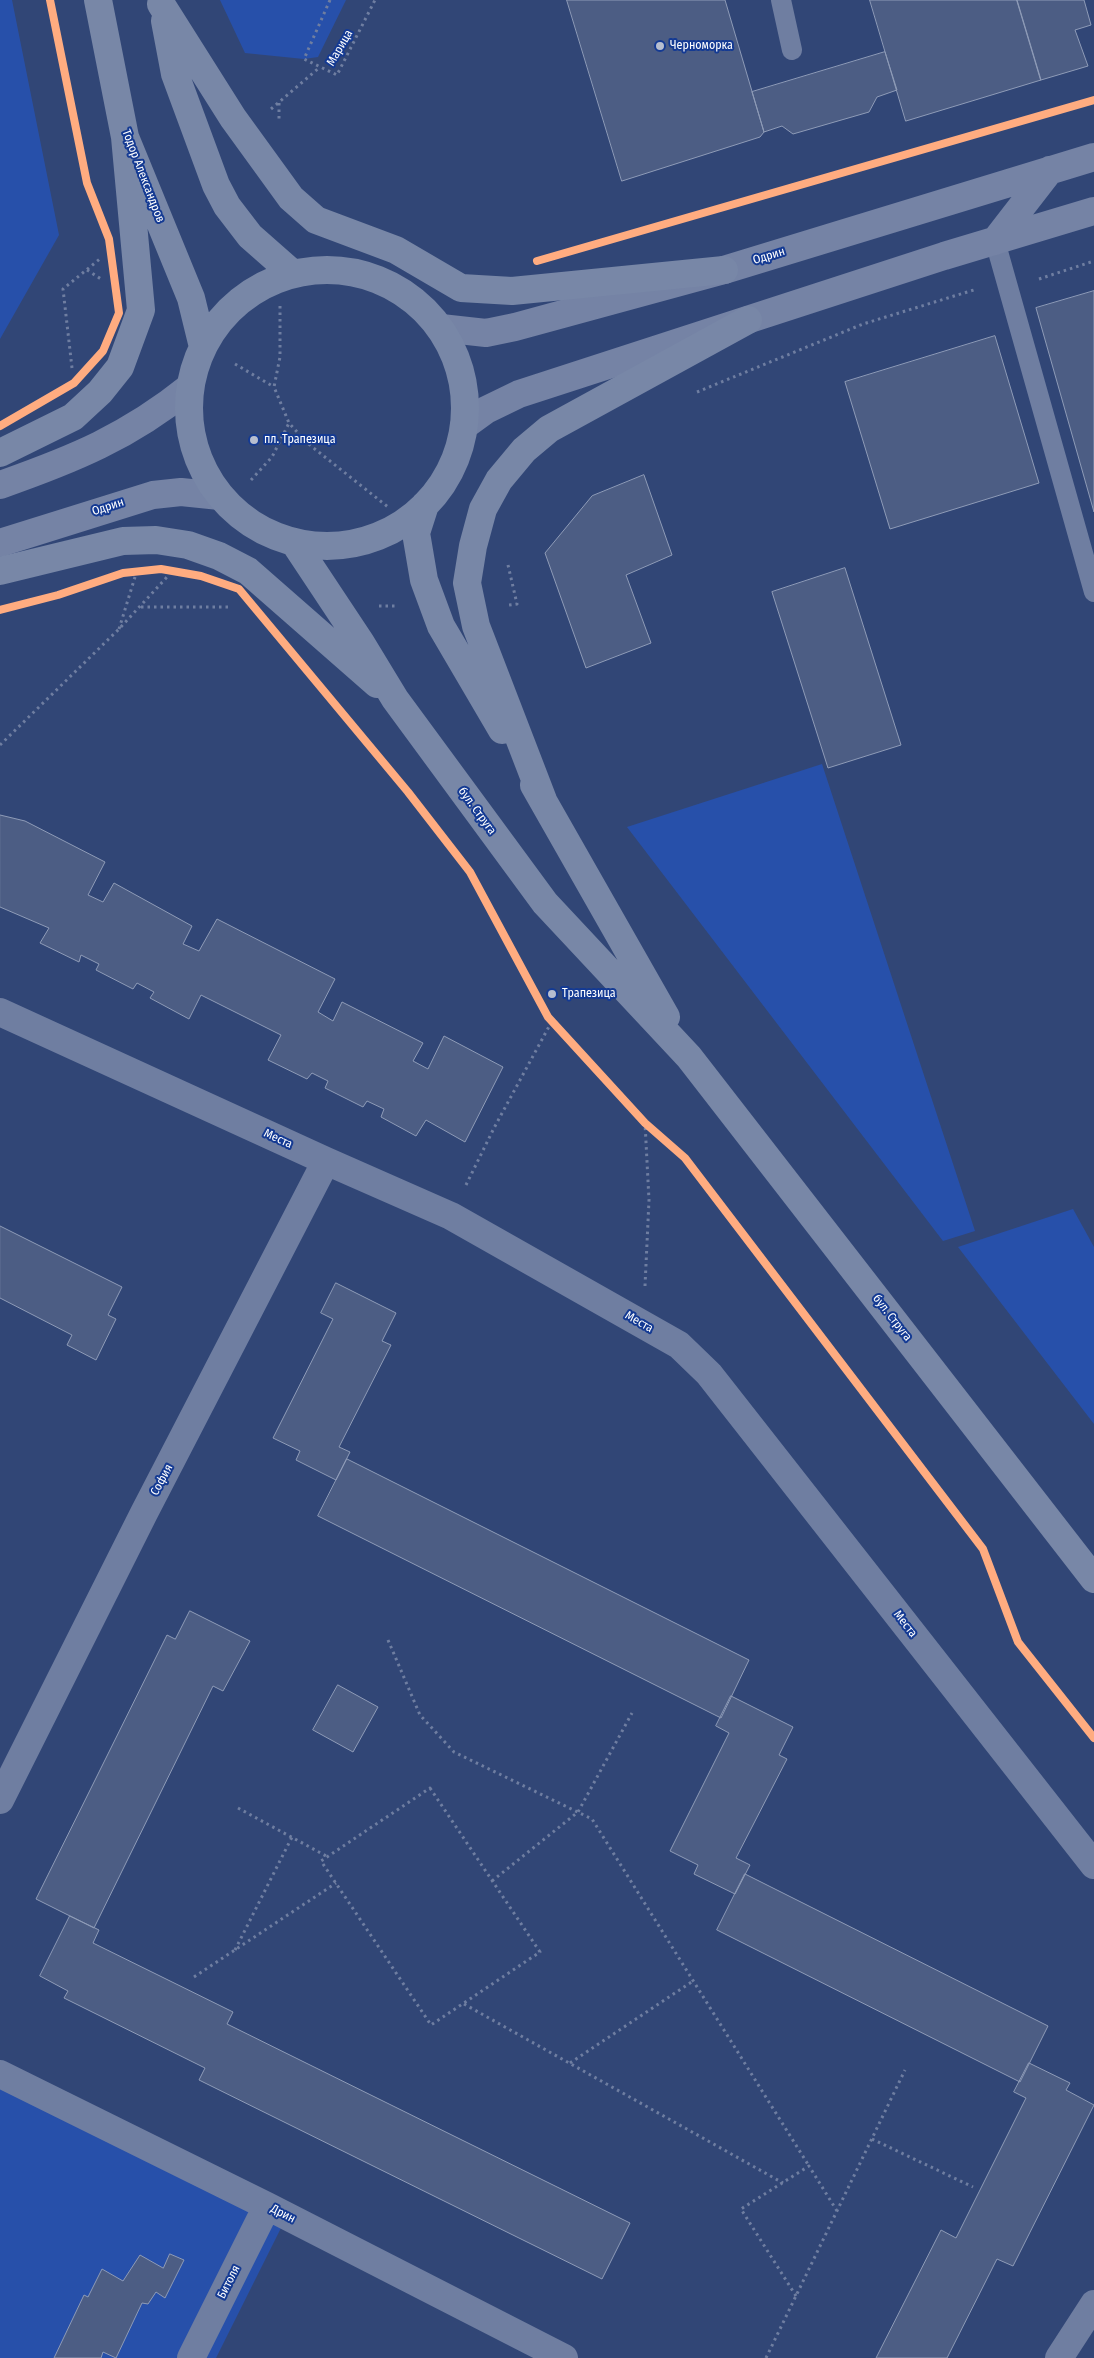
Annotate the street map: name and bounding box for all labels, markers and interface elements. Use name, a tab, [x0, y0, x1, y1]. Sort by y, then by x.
street label: Марица	[324, 27, 356, 69]
place label: Черноморка	[670, 39, 733, 53]
marker: Черноморка	[654, 40, 666, 52]
street label: Тодор Александров	[119, 127, 167, 225]
street label: Одрин	[751, 244, 787, 268]
place label: пл. Трапезица	[264, 433, 336, 447]
marker: пл. Трапезица	[248, 434, 260, 446]
street label: Одрин	[90, 495, 126, 519]
street label: бул. Струга	[455, 784, 499, 838]
place label: Трапезица	[562, 987, 616, 1001]
marker: Трапезица	[546, 988, 558, 1000]
street label: Места	[261, 1126, 295, 1152]
street label: бул. Струга	[869, 1292, 915, 1344]
street label: Места	[622, 1308, 656, 1336]
street label: София	[148, 1462, 176, 1498]
street label: Места	[890, 1608, 920, 1640]
street label: Дрин	[268, 2202, 298, 2226]
street label: Битоля	[214, 2263, 244, 2301]

